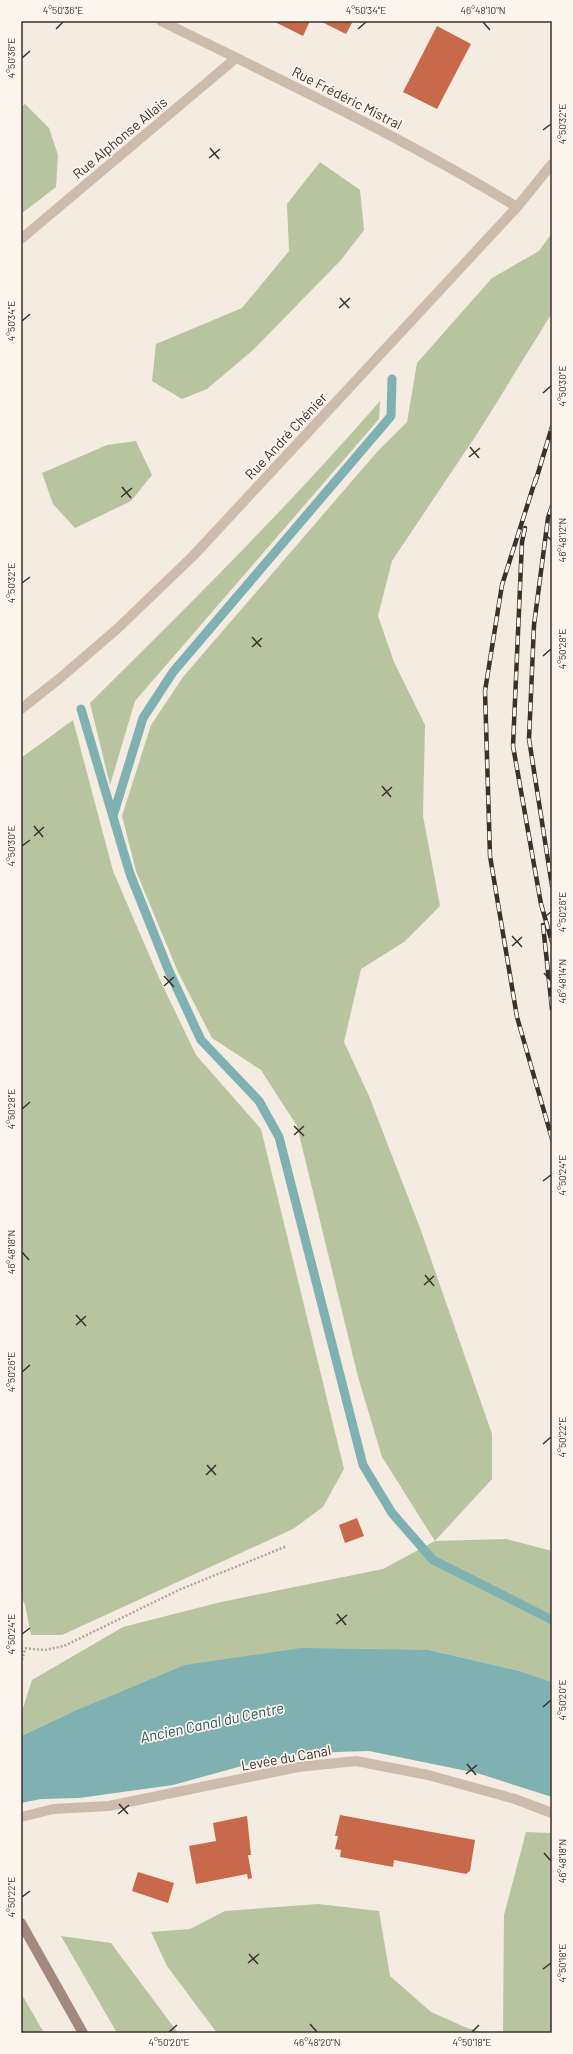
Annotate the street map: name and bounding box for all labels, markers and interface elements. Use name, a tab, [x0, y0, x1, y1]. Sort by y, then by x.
text: 4°50'36"E	[43, 4, 83, 16]
text: 4°50'34"E	[346, 4, 386, 16]
text: 46°48'10"N	[460, 4, 506, 16]
text: 4°50'36"E	[5, 38, 17, 78]
street label: Rue Frédéric Mistral	[289, 62, 405, 133]
street label: Rue Alphonse Allais	[69, 93, 170, 182]
text: 4°50'32"E	[556, 104, 568, 144]
text: 4°50'34"E	[5, 301, 17, 341]
text: 4°50'30"E	[556, 366, 568, 406]
street label: Rue André Chénier	[241, 389, 330, 483]
text: 46°48'12"N	[556, 518, 568, 562]
text: 4°50'32"E	[5, 563, 17, 603]
text: 4°50'28"E	[556, 629, 568, 669]
text: 4°50'30"E	[5, 826, 17, 866]
text: 4°50'26"E	[556, 892, 568, 932]
text: 46°48'14"N	[556, 959, 568, 1003]
text: 4°50'28"E	[5, 1089, 17, 1129]
text: 4°50'24"E	[556, 1155, 568, 1195]
text: 46°48'18"N	[5, 1230, 17, 1274]
text: 4°50'26"E	[5, 1352, 17, 1392]
text: 4°50'22"E	[556, 1417, 568, 1457]
text: 4°50'24"E	[5, 1614, 17, 1654]
text: 4°50'20"E	[556, 1679, 568, 1721]
water label: Ancien Canal du Centre	[138, 1698, 285, 1746]
street label: Levée du Canal	[240, 1741, 332, 1774]
text: 46°48'18"N	[556, 1839, 568, 1883]
text: 4°50'22"E	[5, 1877, 17, 1917]
text: 4°50'18"E	[556, 1944, 568, 1982]
text: 4°50'20"E	[148, 2036, 190, 2048]
text: 46°48'20"N	[294, 2036, 340, 2048]
text: 4°50'18"E	[453, 2036, 491, 2048]

